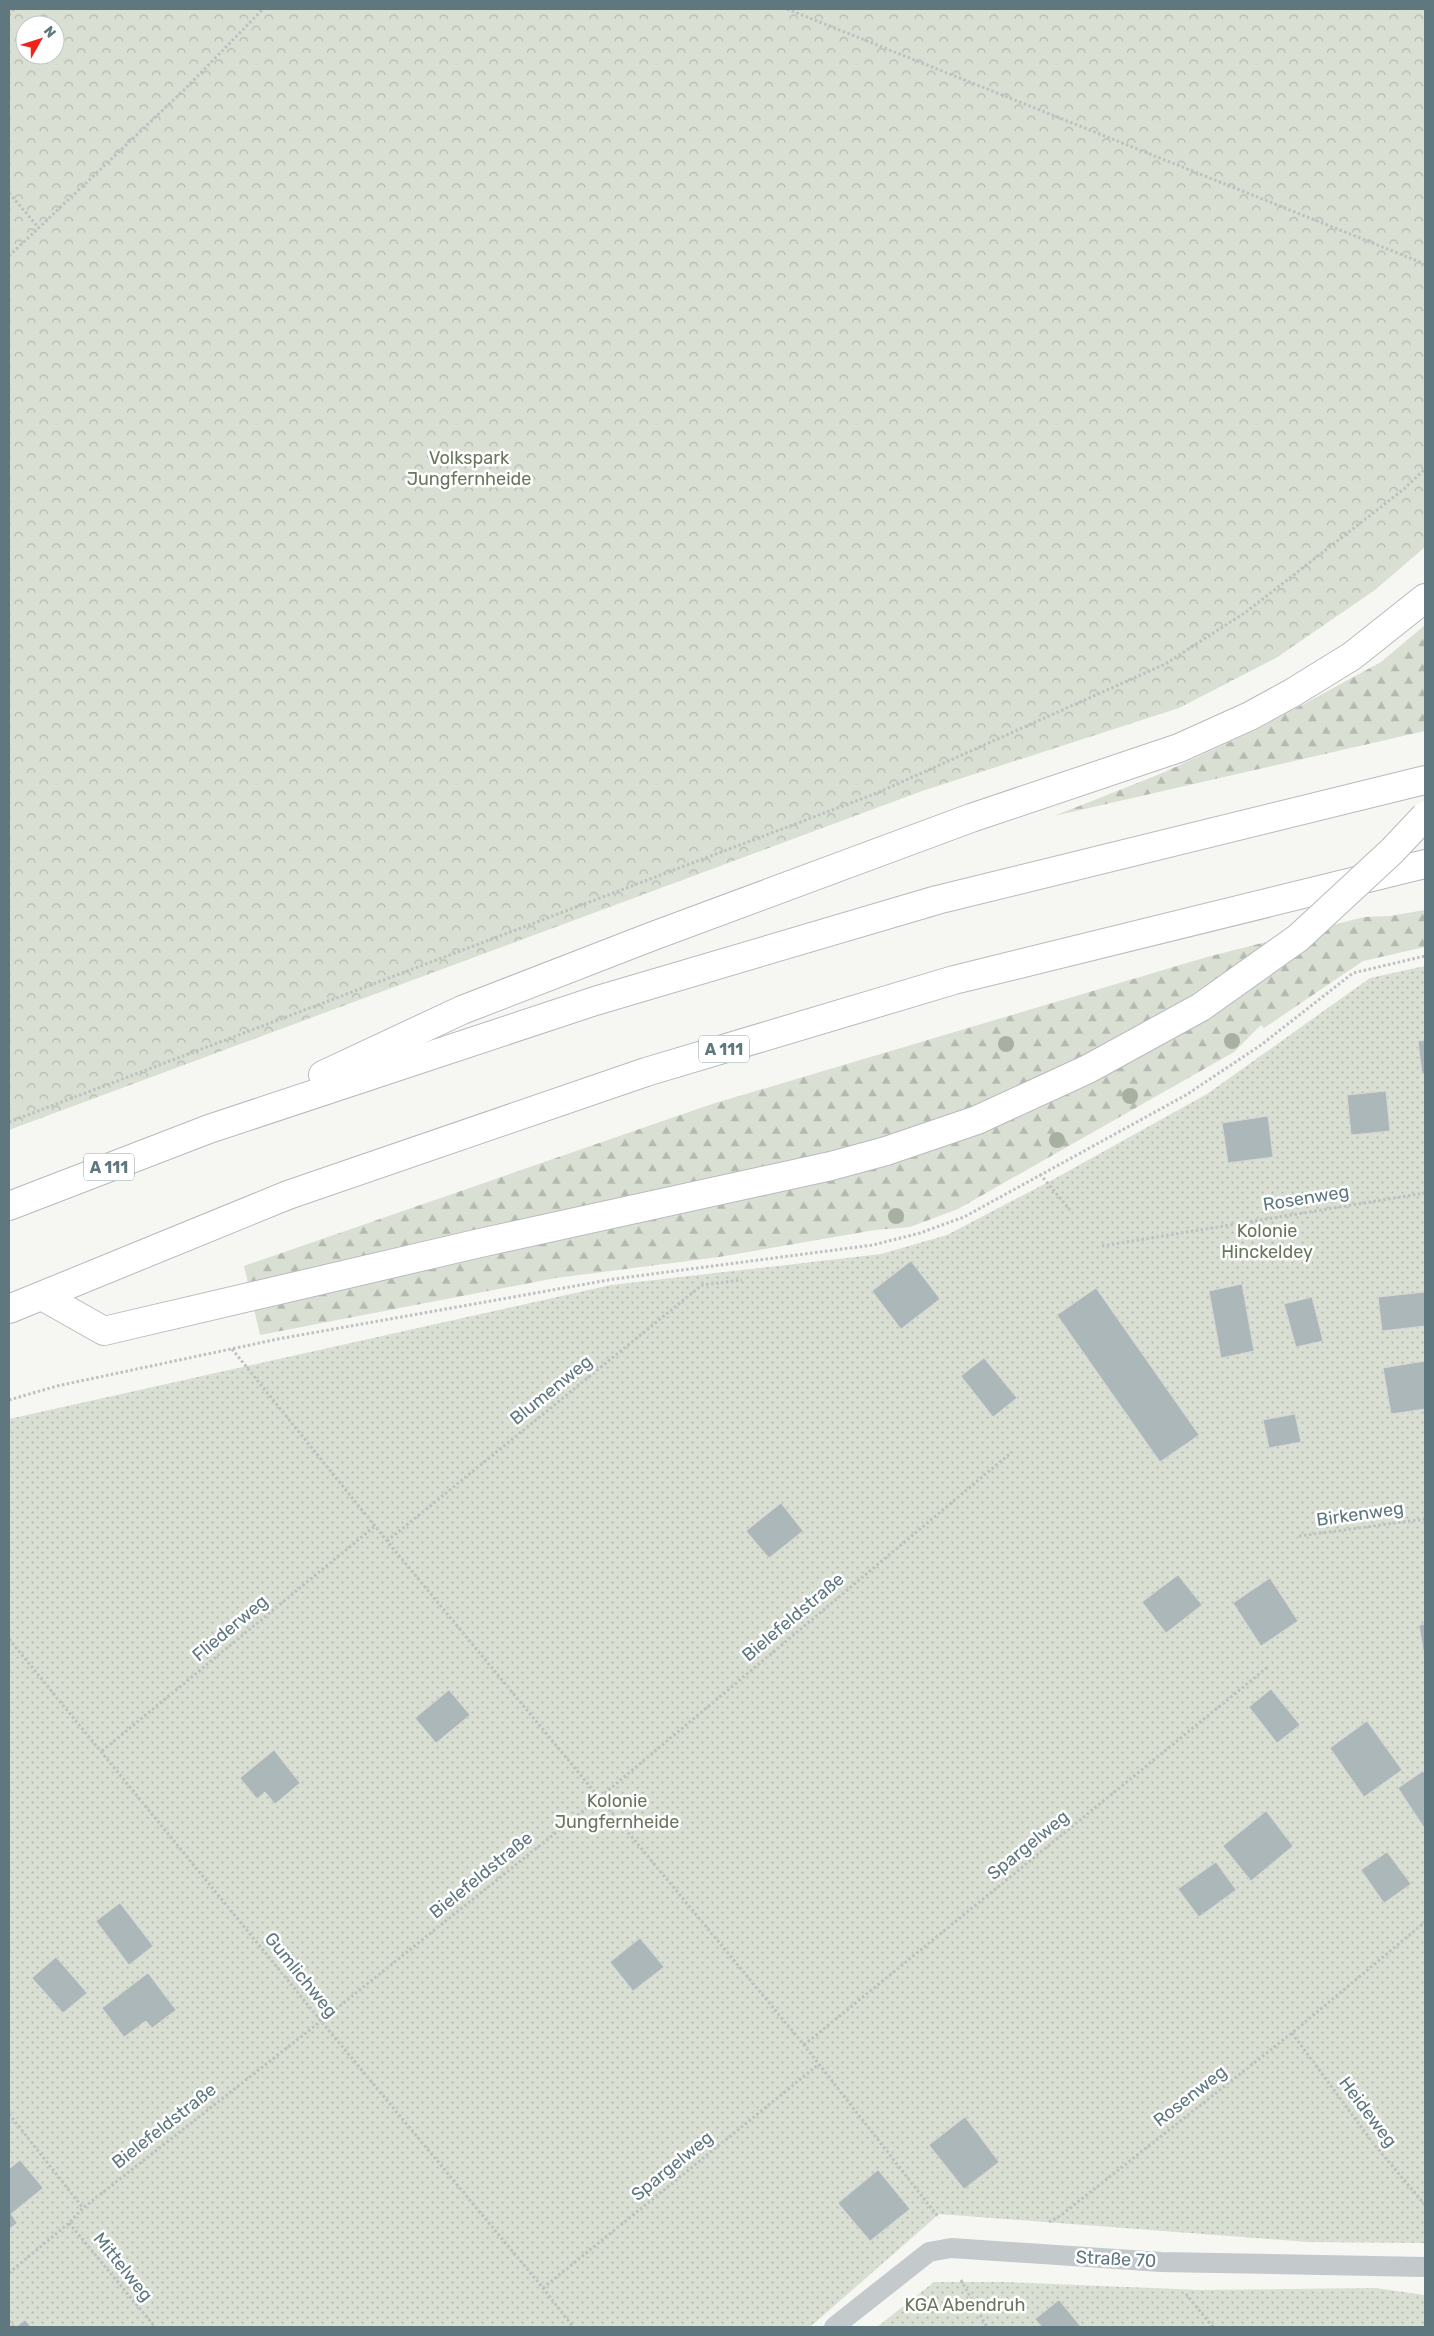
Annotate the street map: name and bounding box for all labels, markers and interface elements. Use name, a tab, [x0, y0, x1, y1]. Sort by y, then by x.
north arrow	[15, 15, 65, 65]
text: N	[40, 23, 59, 41]
park label: Volkspark Jungfernheide	[407, 447, 531, 490]
road number: A 111	[699, 1036, 749, 1062]
road number: A 111	[84, 1154, 134, 1180]
street label: Rosenweg	[1261, 1180, 1351, 1216]
park label: Kolonie Hinckeldey	[1221, 1220, 1313, 1263]
street label: Blumenweg	[506, 1350, 596, 1430]
street label: Birkenweg	[1315, 1497, 1405, 1531]
street label: Bielefeldstraße	[738, 1568, 848, 1666]
street label: Fliederweg	[188, 1590, 272, 1666]
park label: Kolonie Jungfernheide	[555, 1790, 679, 1833]
street label: Spargelweg	[983, 1805, 1073, 1885]
street label: Bielefeldstraße	[425, 1827, 537, 1923]
street label: Gumlichweg	[260, 1928, 342, 2022]
street label: Rosenweg	[1149, 2061, 1231, 2131]
street label: Heideweg	[1334, 2072, 1402, 2152]
street label: Bielefeldstraße	[107, 2078, 221, 2174]
street label: Spargelweg	[627, 2126, 717, 2206]
street label: Mittelweg	[89, 2228, 157, 2306]
street label: Straße 70	[1075, 2246, 1157, 2272]
park label: KGA Abendruh	[905, 2294, 1025, 2316]

